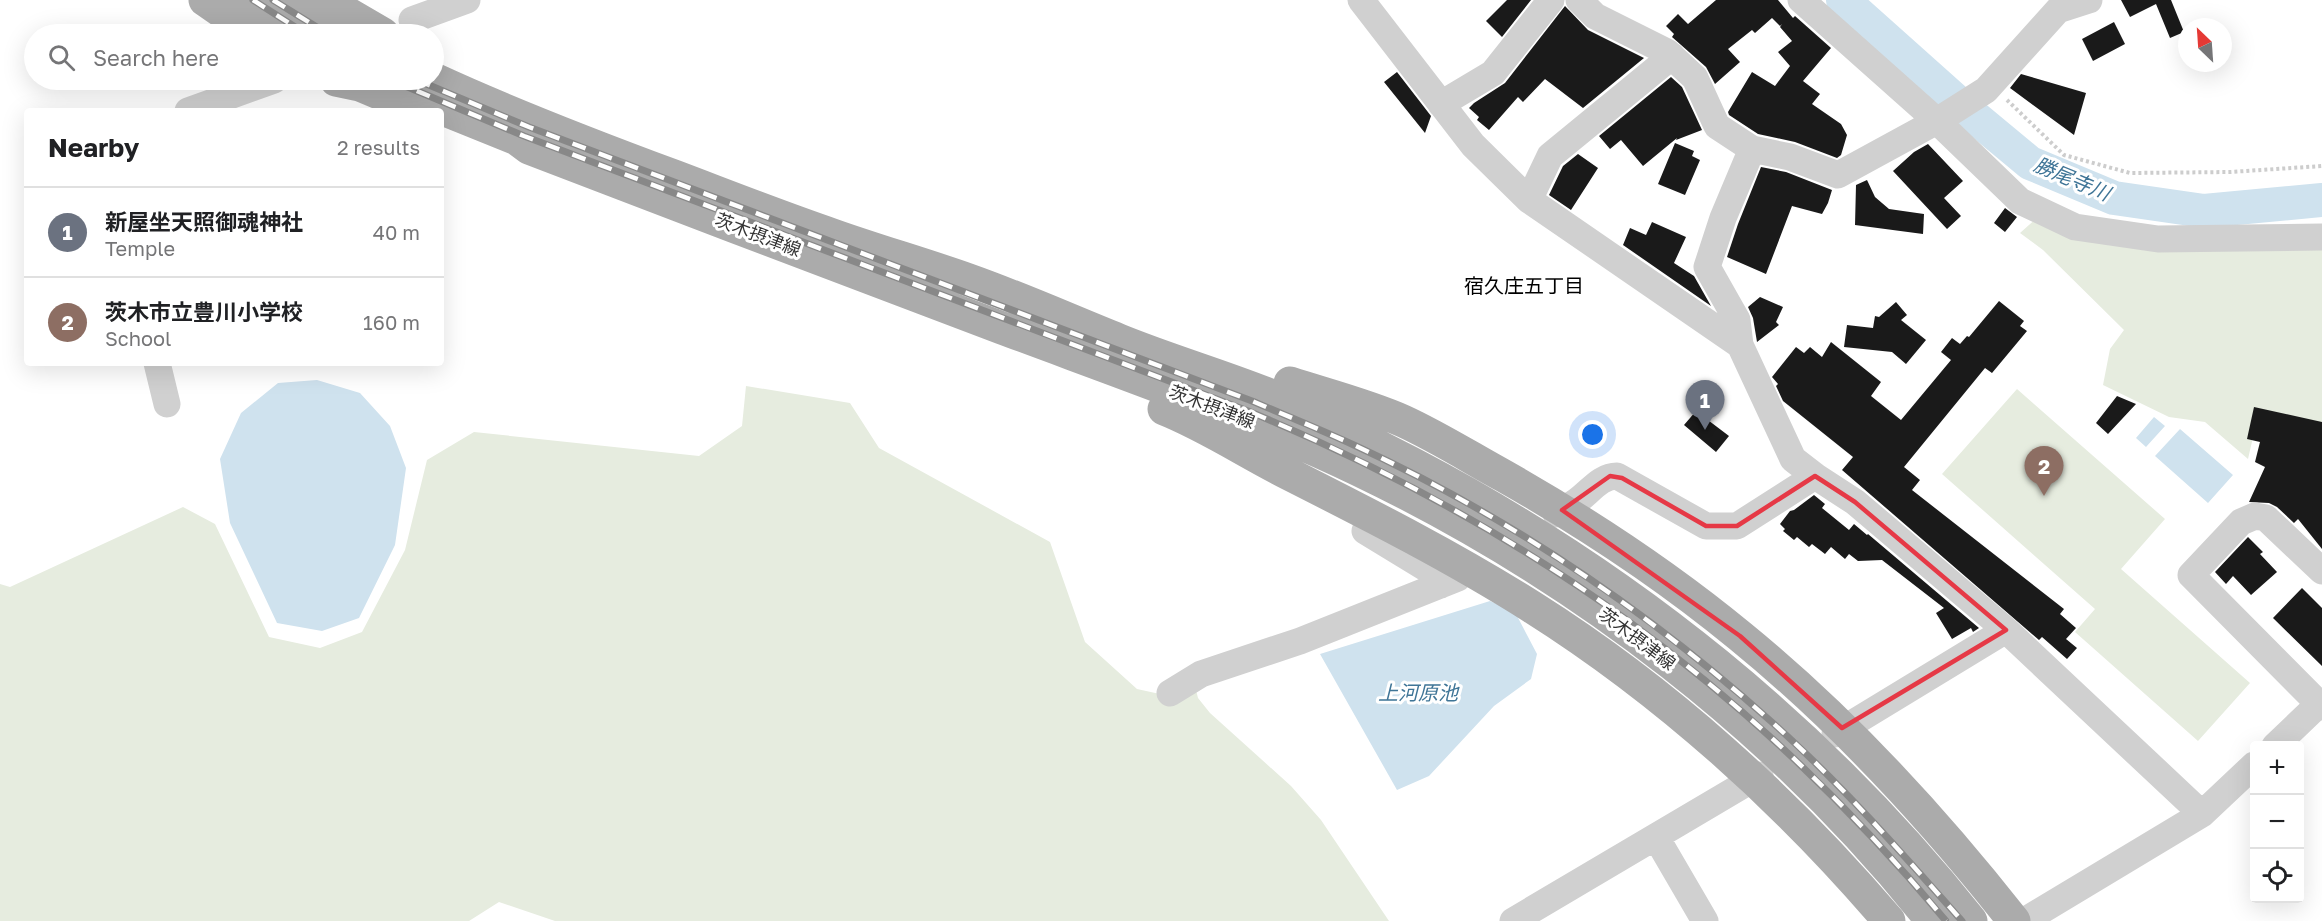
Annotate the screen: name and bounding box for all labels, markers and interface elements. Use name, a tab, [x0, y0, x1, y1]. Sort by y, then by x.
north arrow	[2178, 18, 2232, 72]
search box	[24, 24, 444, 90]
icon: search	[45, 41, 78, 74]
text: Search here	[93, 44, 219, 71]
text: Nearby	[48, 132, 139, 163]
text: 2 results	[337, 135, 420, 159]
water label: 勝尾寺川	[2031, 151, 2116, 206]
text: 新屋坐天照御魂神社	[105, 208, 303, 235]
street label: 茨木摂津線	[712, 208, 804, 260]
text: 1	[62, 220, 73, 244]
text: 40 m	[373, 220, 420, 244]
text: Temple	[105, 236, 175, 260]
district label: 宿久庄五丁目	[1464, 273, 1584, 297]
text: 茨木市立豊川小学校	[105, 298, 303, 325]
text: 2	[61, 310, 74, 334]
text: 160 m	[363, 310, 420, 334]
text: School	[105, 326, 171, 350]
street label: 茨木摂津線	[1166, 380, 1258, 432]
pin: 1	[1686, 380, 1724, 430]
your location	[1578, 420, 1607, 449]
pin: 2	[2024, 446, 2064, 496]
street label: 茨木摂津線	[1595, 602, 1680, 674]
water label: 上河原池	[1378, 680, 1460, 704]
map controls	[2250, 741, 2304, 903]
button: +	[2250, 741, 2304, 795]
button: −	[2250, 795, 2304, 849]
button: locate	[2250, 849, 2304, 903]

